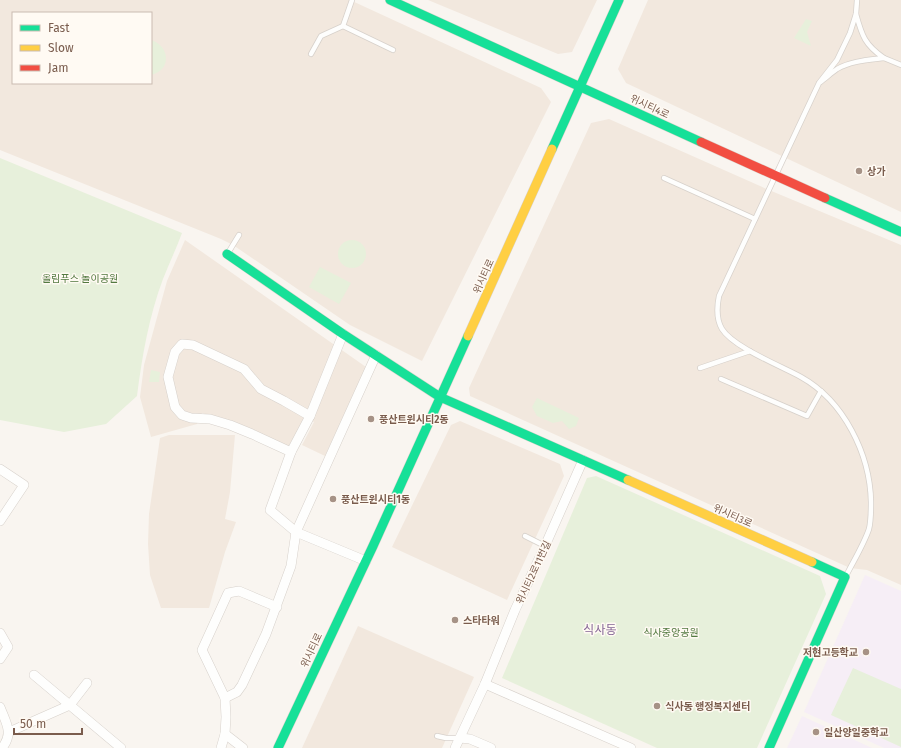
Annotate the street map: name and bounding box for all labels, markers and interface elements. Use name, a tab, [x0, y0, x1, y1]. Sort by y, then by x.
legend	[12, 12, 152, 84]
text: Fast	[48, 21, 70, 35]
text: Slow	[48, 41, 74, 55]
text: Jam	[48, 61, 68, 75]
street label: 위시티4로	[628, 93, 671, 121]
marker: 상가	[854, 166, 864, 176]
place label: 상가	[867, 166, 886, 178]
street label: 위시티로	[471, 257, 497, 296]
park label: 올림푸스 놀이공원	[42, 273, 118, 285]
marker: 풍산트윈시티2동	[366, 414, 376, 424]
place label: 풍산트윈시티2동	[379, 414, 449, 426]
marker: 풍산트윈시티1동	[328, 494, 338, 504]
place label: 풍산트윈시티1동	[341, 494, 410, 506]
street label: 위시티3로	[711, 502, 754, 530]
street label: 위시티2로11번길	[514, 539, 554, 606]
marker: 스타타워	[450, 615, 460, 625]
place label: 스타타워	[463, 615, 500, 627]
district label: 식사동	[583, 623, 617, 637]
park label: 식사중앙공원	[643, 627, 699, 639]
street label: 위시티로	[299, 631, 325, 670]
place label: 저현고등학교	[803, 646, 858, 659]
marker: 저현고등학교	[861, 647, 871, 657]
marker: 식사동 행정복지센터	[652, 701, 662, 711]
place label: 식사동 행정복지센터	[665, 701, 750, 713]
scale bar	[14, 710, 82, 736]
text: 50 m	[20, 717, 46, 731]
place label: 일산양일중학교	[824, 726, 888, 739]
marker: 일산양일중학교	[811, 727, 821, 737]

